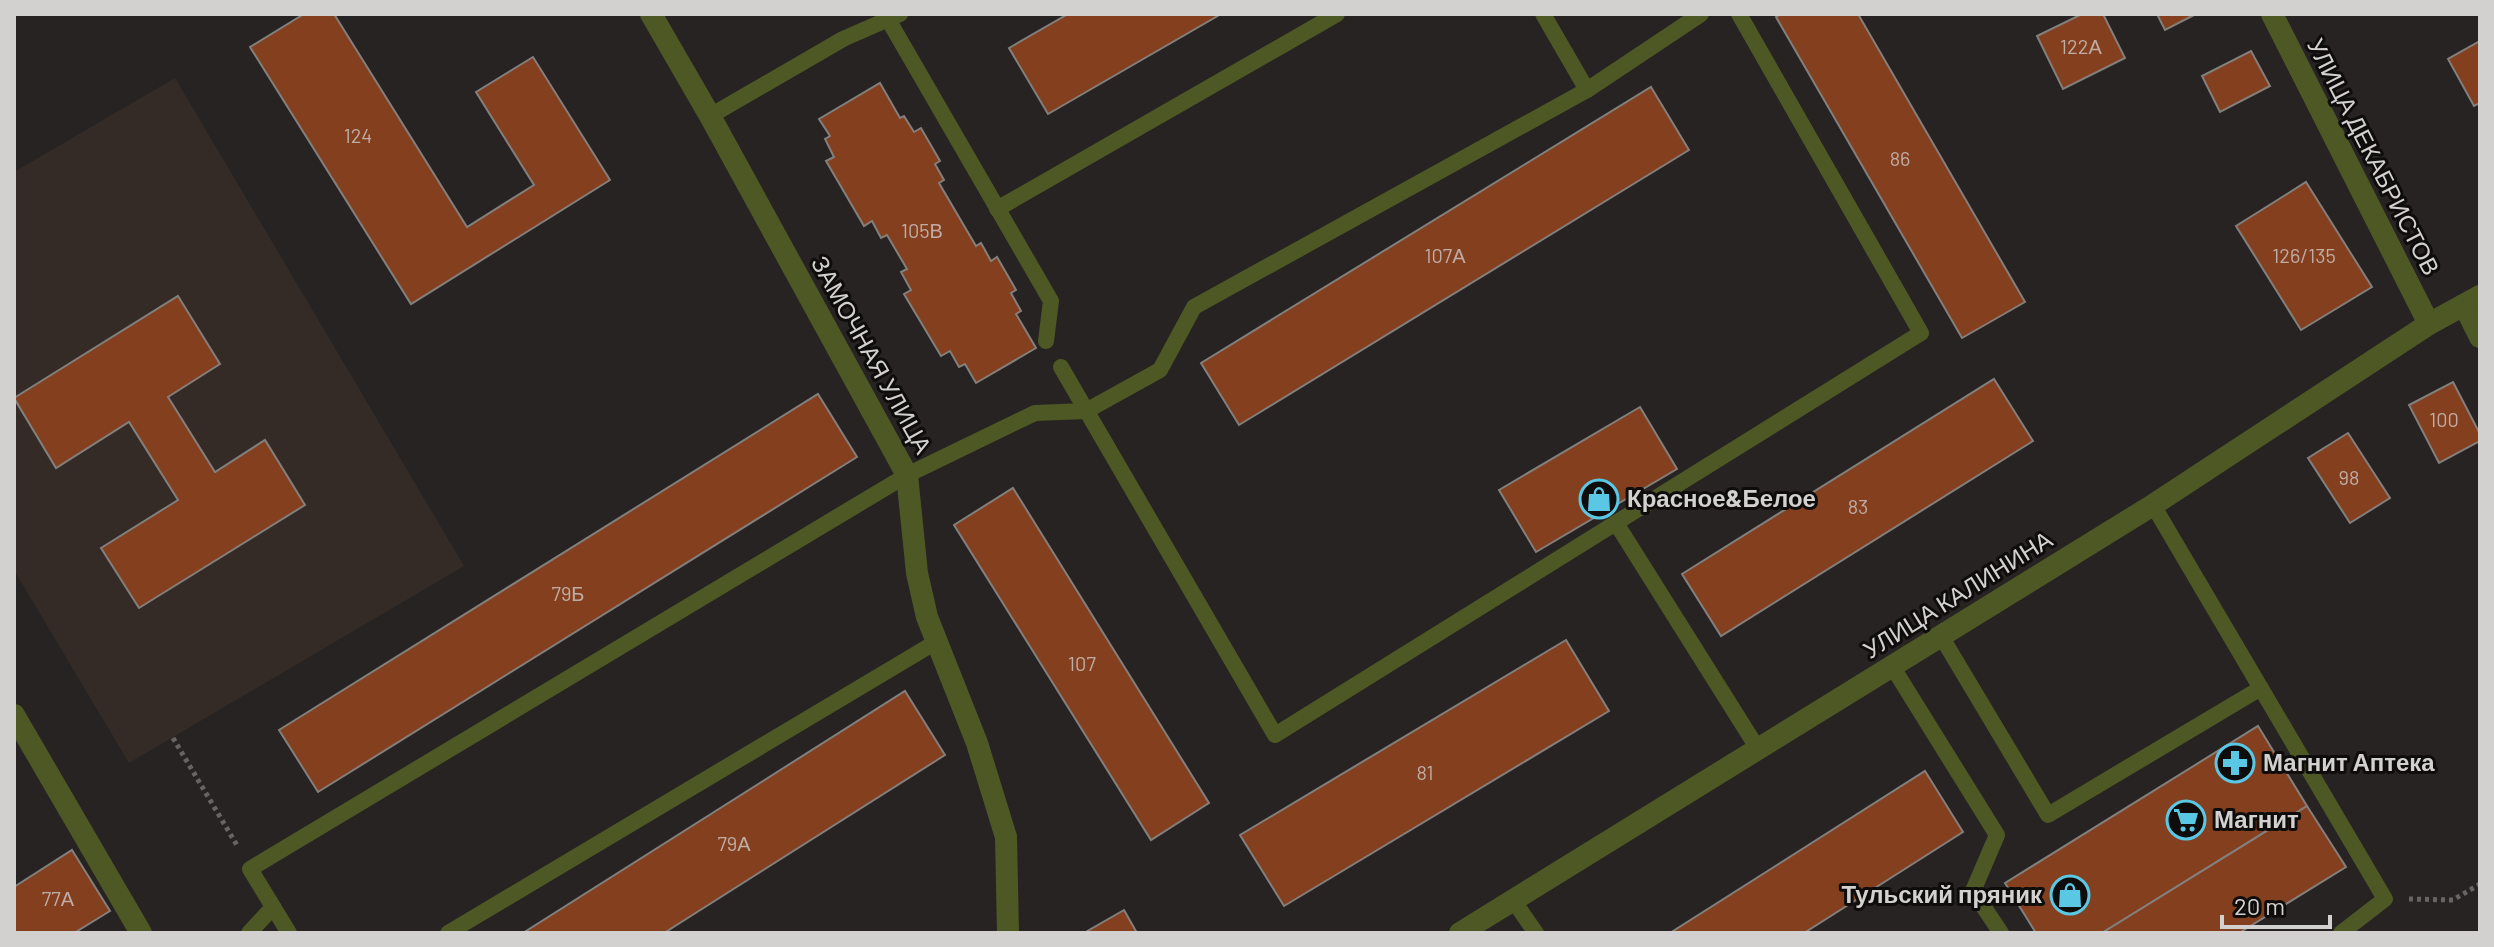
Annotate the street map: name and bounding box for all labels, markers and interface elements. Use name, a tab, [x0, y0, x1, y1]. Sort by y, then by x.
street label: УЛИЦА ДЕКАБРИСТОВ	[2302, 33, 2447, 280]
house number: 122А	[2060, 34, 2103, 58]
house number: 124	[344, 123, 372, 147]
house number: 86	[1890, 146, 1910, 170]
house number: 105В	[901, 218, 943, 242]
house number: 107А	[1424, 243, 1466, 267]
house number: 126/135	[2272, 243, 2336, 267]
street label: ЗАМОЧНАЯ УЛИЦА	[806, 250, 939, 458]
house number: 100	[2429, 407, 2459, 431]
house number: 98	[2339, 465, 2359, 489]
shop icon: Красное&Белое	[1578, 478, 1620, 520]
place label: Красное&Белое	[1627, 483, 1816, 512]
house number: 83	[1848, 494, 1868, 518]
street label: УЛИЦА КАЛИНИНА	[1857, 524, 2057, 664]
house number: 79Б	[551, 581, 585, 605]
house number: 107	[1068, 651, 1096, 675]
pharmacy icon: Магнит Аптека	[2214, 742, 2256, 784]
place label: Магнит Аптека	[2263, 747, 2435, 776]
house number: 81	[1417, 760, 1433, 784]
supermarket icon: Магнит	[2165, 799, 2207, 841]
place label: Магнит	[2214, 804, 2299, 833]
house number: 79А	[717, 831, 751, 855]
shop icon: Тульский пряник	[2049, 874, 2091, 916]
place label: Тульский пряник	[1841, 879, 2043, 908]
scale bar	[2222, 879, 2330, 929]
house number: 77А	[42, 886, 75, 910]
text: 20 m	[2234, 891, 2285, 920]

